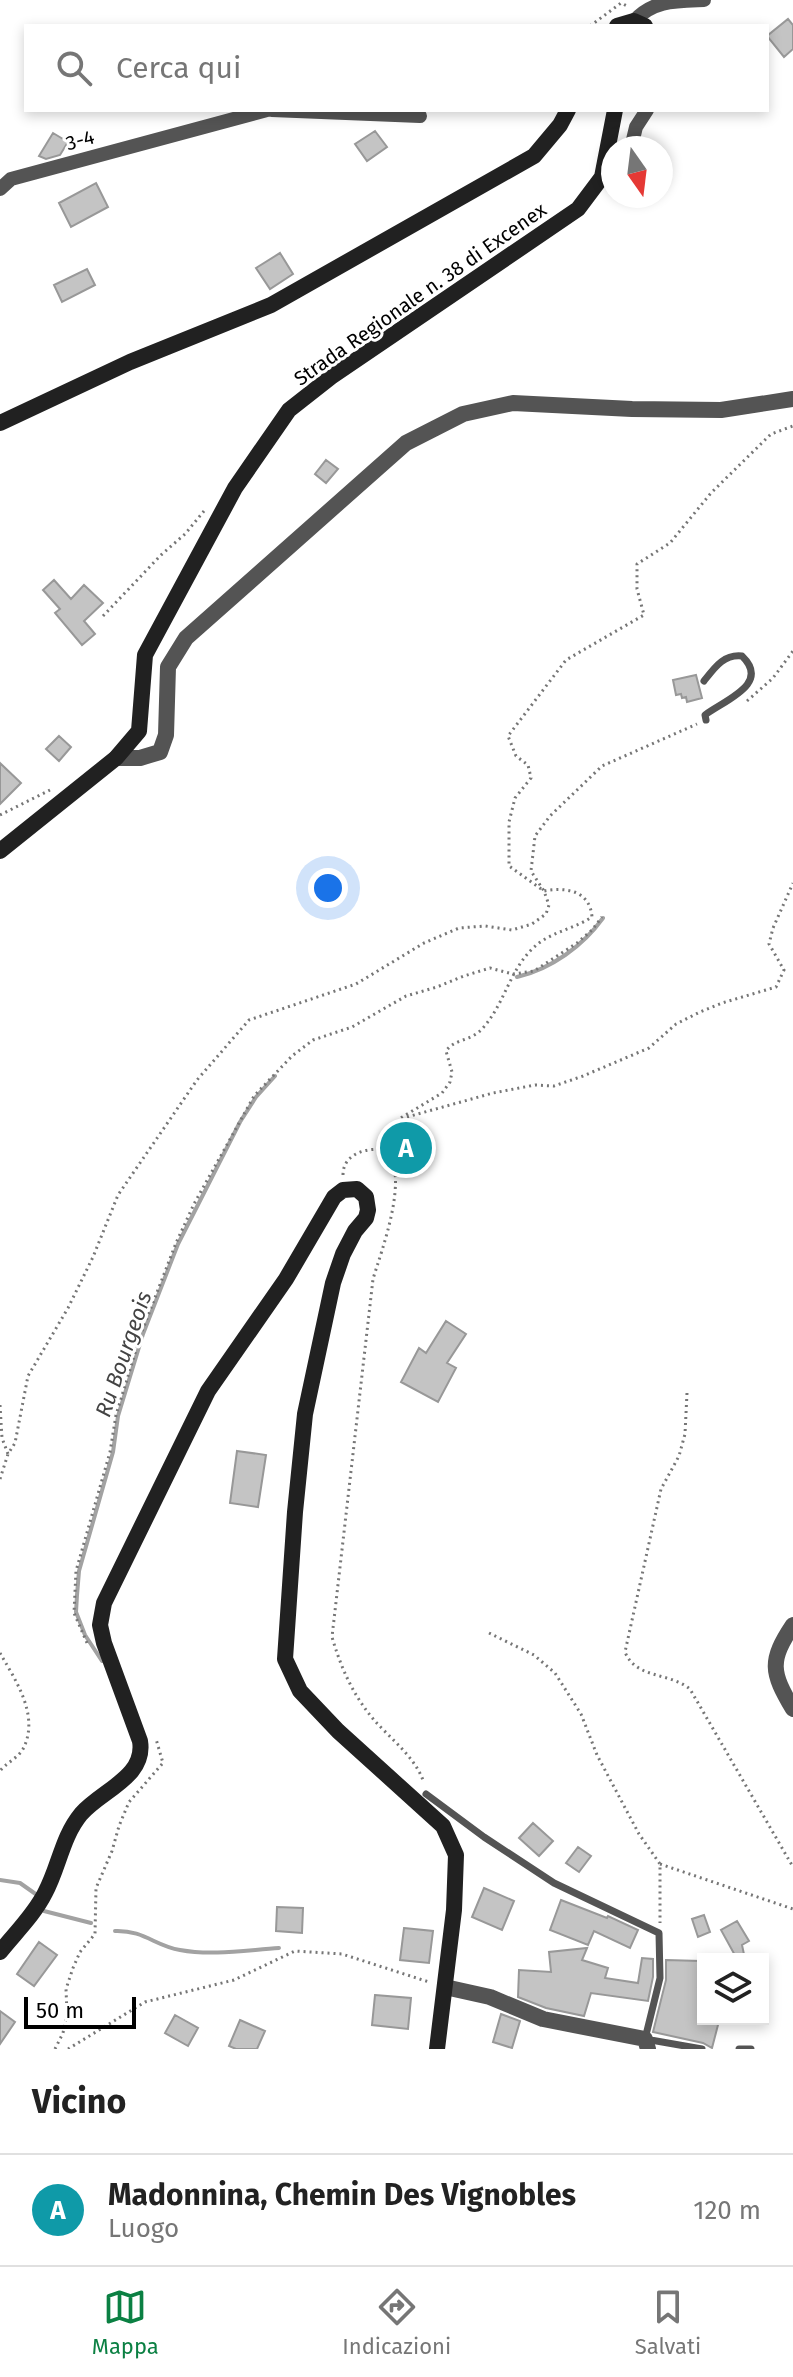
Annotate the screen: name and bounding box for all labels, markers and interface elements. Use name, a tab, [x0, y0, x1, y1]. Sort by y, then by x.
search box	[24, 24, 769, 112]
icon: search	[52, 46, 96, 90]
text: Cerca qui	[116, 50, 241, 86]
street label: 3-4	[63, 125, 97, 155]
north arrow	[601, 136, 673, 208]
street label: Strada Regionale n. 38 di Excenex	[289, 197, 551, 391]
your location	[308, 868, 348, 908]
pin: A	[380, 1118, 432, 1178]
water label: Ru Bourgeois	[89, 1288, 158, 1420]
map controls	[697, 1953, 769, 2025]
button: layers	[697, 1953, 769, 2025]
scale bar	[24, 1993, 136, 2029]
text: 50 m	[36, 1997, 84, 2024]
text: Vicino	[32, 2081, 126, 2122]
text: Madonnina, Chemin Des Vignobles	[108, 2177, 576, 2213]
text: A	[50, 2195, 66, 2226]
text: 120 m	[693, 2195, 761, 2226]
text: Luogo	[108, 2213, 179, 2244]
tab: Mappa	[92, 2285, 159, 2360]
tab: Indicazioni	[342, 2285, 451, 2360]
tab: Salvati	[635, 2285, 701, 2360]

